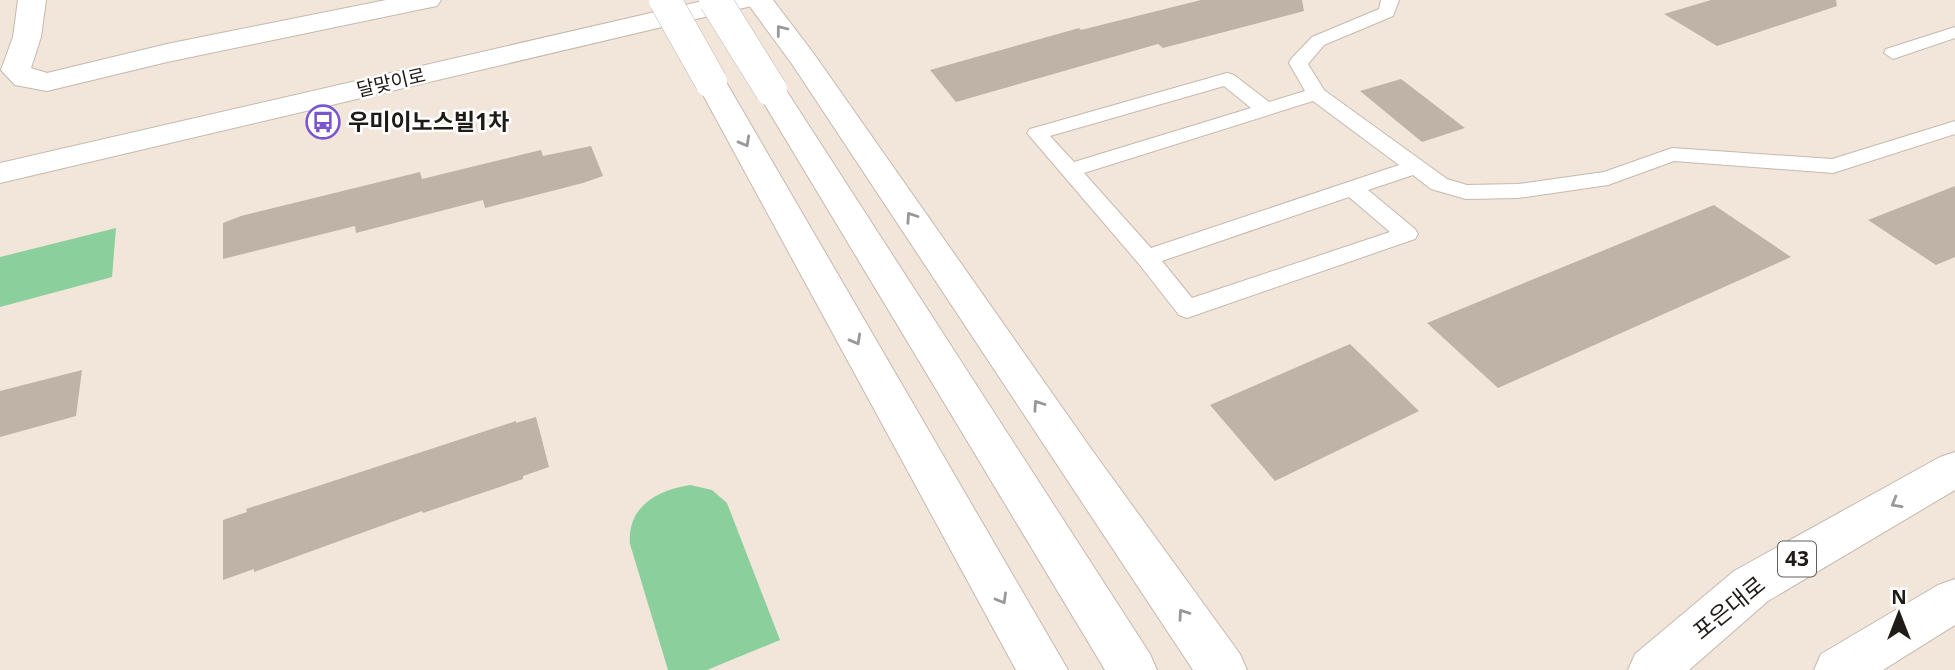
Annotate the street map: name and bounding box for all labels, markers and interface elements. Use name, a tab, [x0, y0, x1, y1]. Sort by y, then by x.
one-way arrow	[777, 26, 790, 38]
street label: 달맞이로	[354, 61, 428, 103]
bus stop icon: 우미이노스빌1차	[304, 103, 342, 141]
place label: 우미이노스빌1차	[348, 105, 509, 137]
one-way arrow	[737, 135, 750, 147]
one-way arrow	[907, 212, 919, 225]
one-way arrow	[848, 333, 861, 346]
one-way arrow	[1034, 400, 1047, 413]
one-way arrow	[1890, 495, 1903, 508]
road number: 43	[1778, 542, 1816, 576]
street label: 포은대로	[1685, 568, 1771, 646]
north arrow	[1864, 579, 1934, 649]
text: N	[1891, 584, 1907, 610]
one-way arrow	[994, 592, 1007, 605]
one-way arrow	[1179, 609, 1191, 622]

